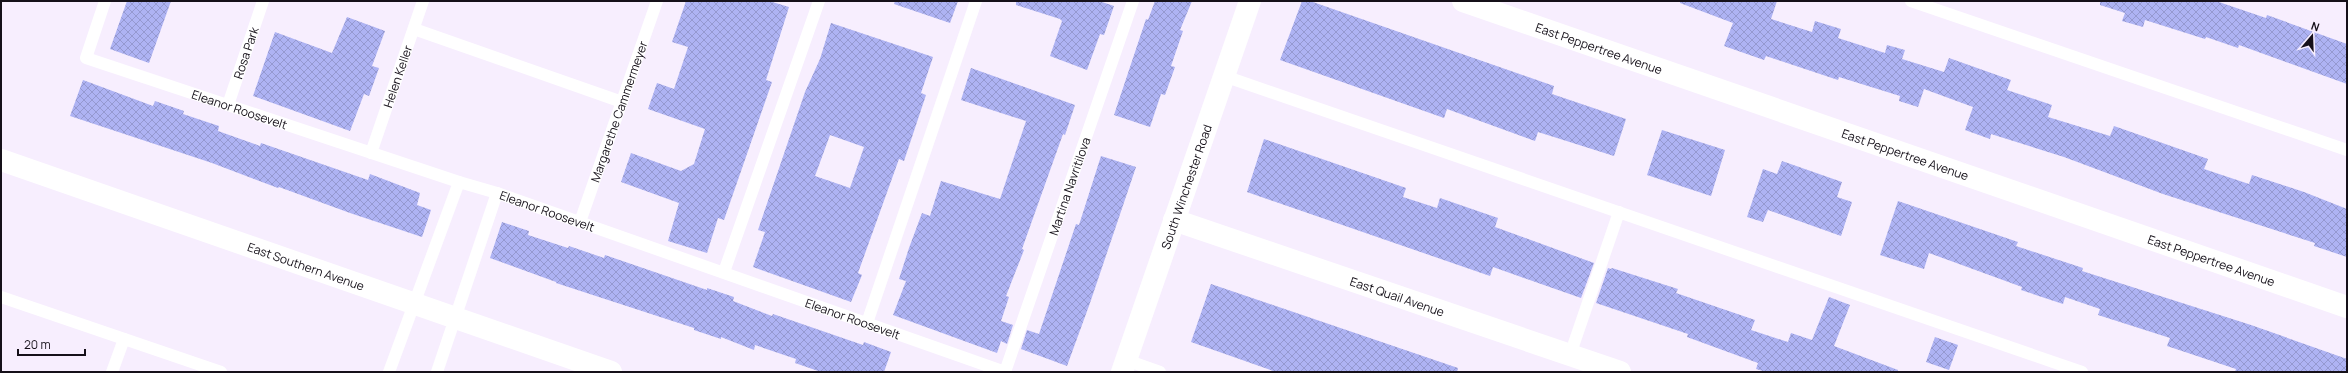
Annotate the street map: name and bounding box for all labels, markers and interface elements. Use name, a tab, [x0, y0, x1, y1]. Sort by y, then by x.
north arrow	[2292, 16, 2332, 56]
street label: East Peppertree Avenue	[1533, 18, 1665, 78]
text: N	[2309, 18, 2322, 34]
street label: Rosa Park	[229, 24, 263, 81]
street label: Margarethe Cammermeyer	[586, 38, 651, 185]
street label: Helen Keller	[379, 42, 416, 110]
street label: Eleanor Roosevelt	[190, 85, 290, 133]
street label: South Winchester Road	[1157, 122, 1215, 251]
street label: East Peppertree Avenue	[1840, 124, 1971, 184]
street label: Martina Navritilova	[1044, 135, 1094, 237]
street label: Eleanor Roosevelt	[498, 186, 597, 235]
street label: East Peppertree Avenue	[2146, 230, 2277, 290]
street label: East Southern Avenue	[245, 238, 367, 294]
street label: East Quail Avenue	[1348, 272, 1447, 320]
street label: Eleanor Roosevelt	[803, 294, 903, 343]
scale bar	[18, 331, 85, 357]
text: 20 m	[24, 336, 51, 353]

